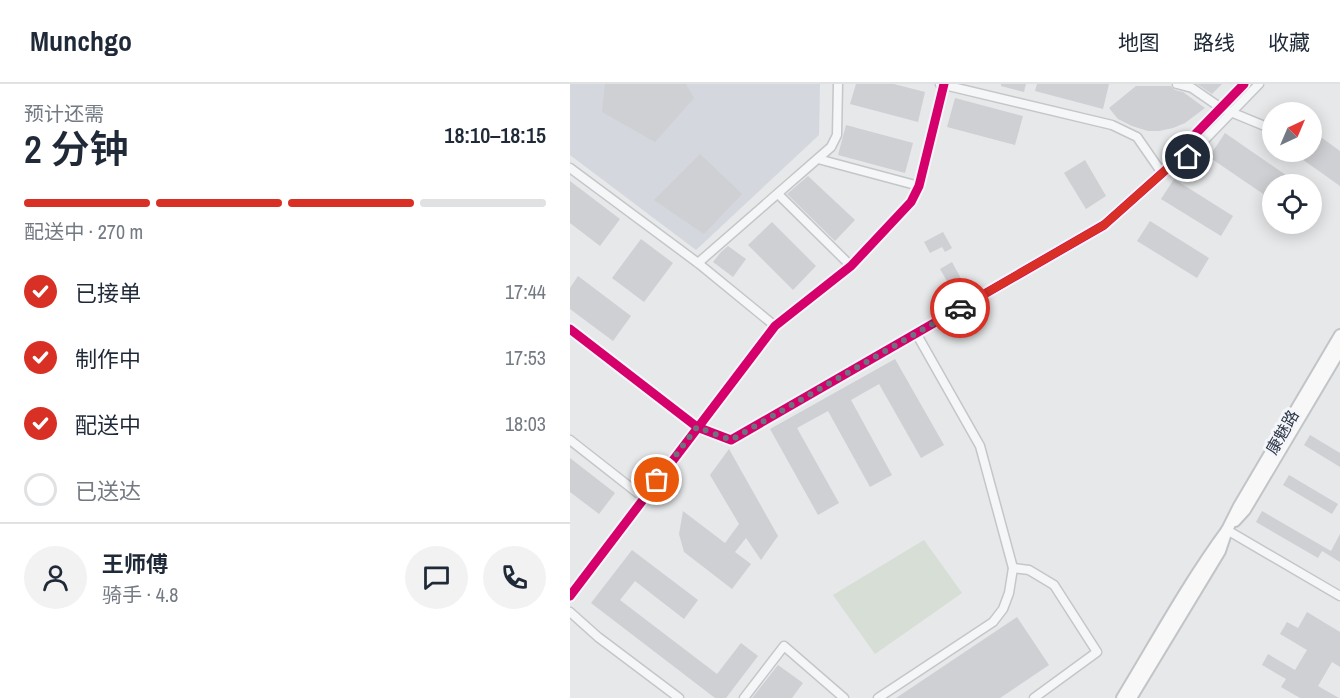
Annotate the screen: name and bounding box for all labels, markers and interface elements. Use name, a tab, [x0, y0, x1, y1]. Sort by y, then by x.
text: Munchgo	[30, 22, 132, 60]
text: 地图	[1118, 28, 1160, 57]
text: 路线	[1193, 28, 1235, 57]
text: 收藏	[1268, 28, 1310, 57]
text: 预计还需	[24, 100, 104, 127]
north arrow	[1262, 102, 1322, 162]
map controls	[1262, 102, 1322, 234]
text: 18:10–18:15	[444, 120, 546, 150]
text: 2 分钟	[24, 123, 129, 175]
pin	[1162, 131, 1213, 182]
icon: home	[1171, 140, 1204, 173]
button: locate	[1262, 174, 1322, 234]
text: 配送中 · 270 m	[24, 218, 143, 245]
icon: check	[24, 275, 57, 308]
text: 已接单	[75, 278, 141, 308]
text: 17:44	[505, 278, 546, 305]
courier	[930, 278, 990, 338]
icon: car	[944, 292, 977, 325]
icon: check	[24, 341, 57, 374]
text: 制作中	[75, 344, 141, 374]
text: 17:53	[505, 344, 546, 371]
street label: 康魅路	[1260, 406, 1304, 458]
icon: check	[24, 407, 57, 440]
text: 配送中	[75, 410, 141, 440]
text: 18:03	[505, 410, 546, 437]
pin	[631, 454, 682, 505]
icon: bag	[640, 463, 673, 496]
text: 已送达	[75, 476, 141, 506]
button: person	[24, 546, 87, 609]
button: chat	[405, 546, 468, 609]
button: phone	[483, 546, 546, 609]
text: 王师傅	[102, 549, 168, 579]
text: 骑手 · 4.8	[102, 581, 178, 608]

